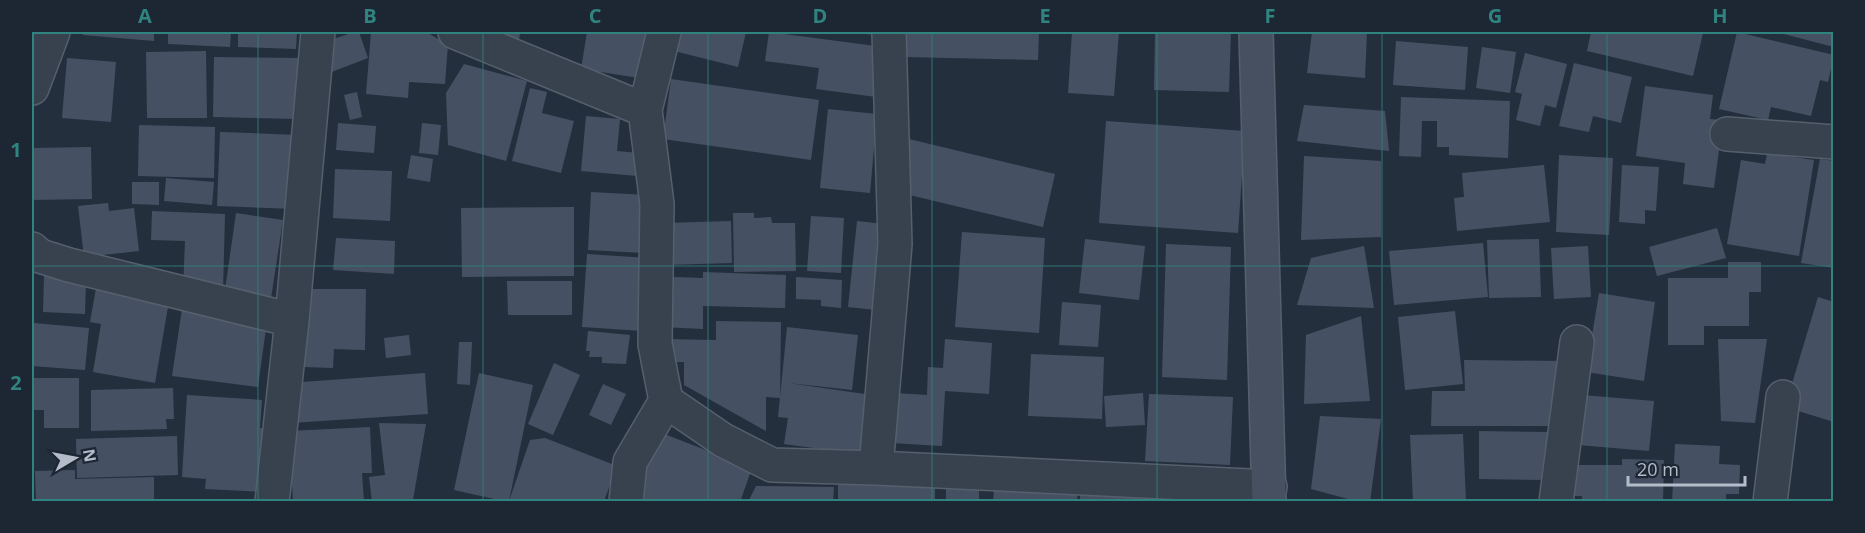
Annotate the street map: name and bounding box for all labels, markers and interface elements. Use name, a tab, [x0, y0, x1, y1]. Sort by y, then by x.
text: A	[138, 2, 152, 29]
text: B	[363, 2, 377, 29]
text: C	[589, 2, 602, 29]
text: D	[813, 2, 827, 29]
text: E	[1039, 2, 1051, 29]
text: F	[1265, 2, 1275, 29]
text: G	[1488, 2, 1502, 29]
text: H	[1712, 2, 1728, 29]
text: 1	[10, 136, 22, 163]
text: 2	[10, 369, 22, 396]
north arrow	[45, 428, 105, 488]
text: N	[78, 447, 102, 464]
scale bar	[1628, 449, 1745, 487]
text: 20 m	[1637, 457, 1679, 481]

